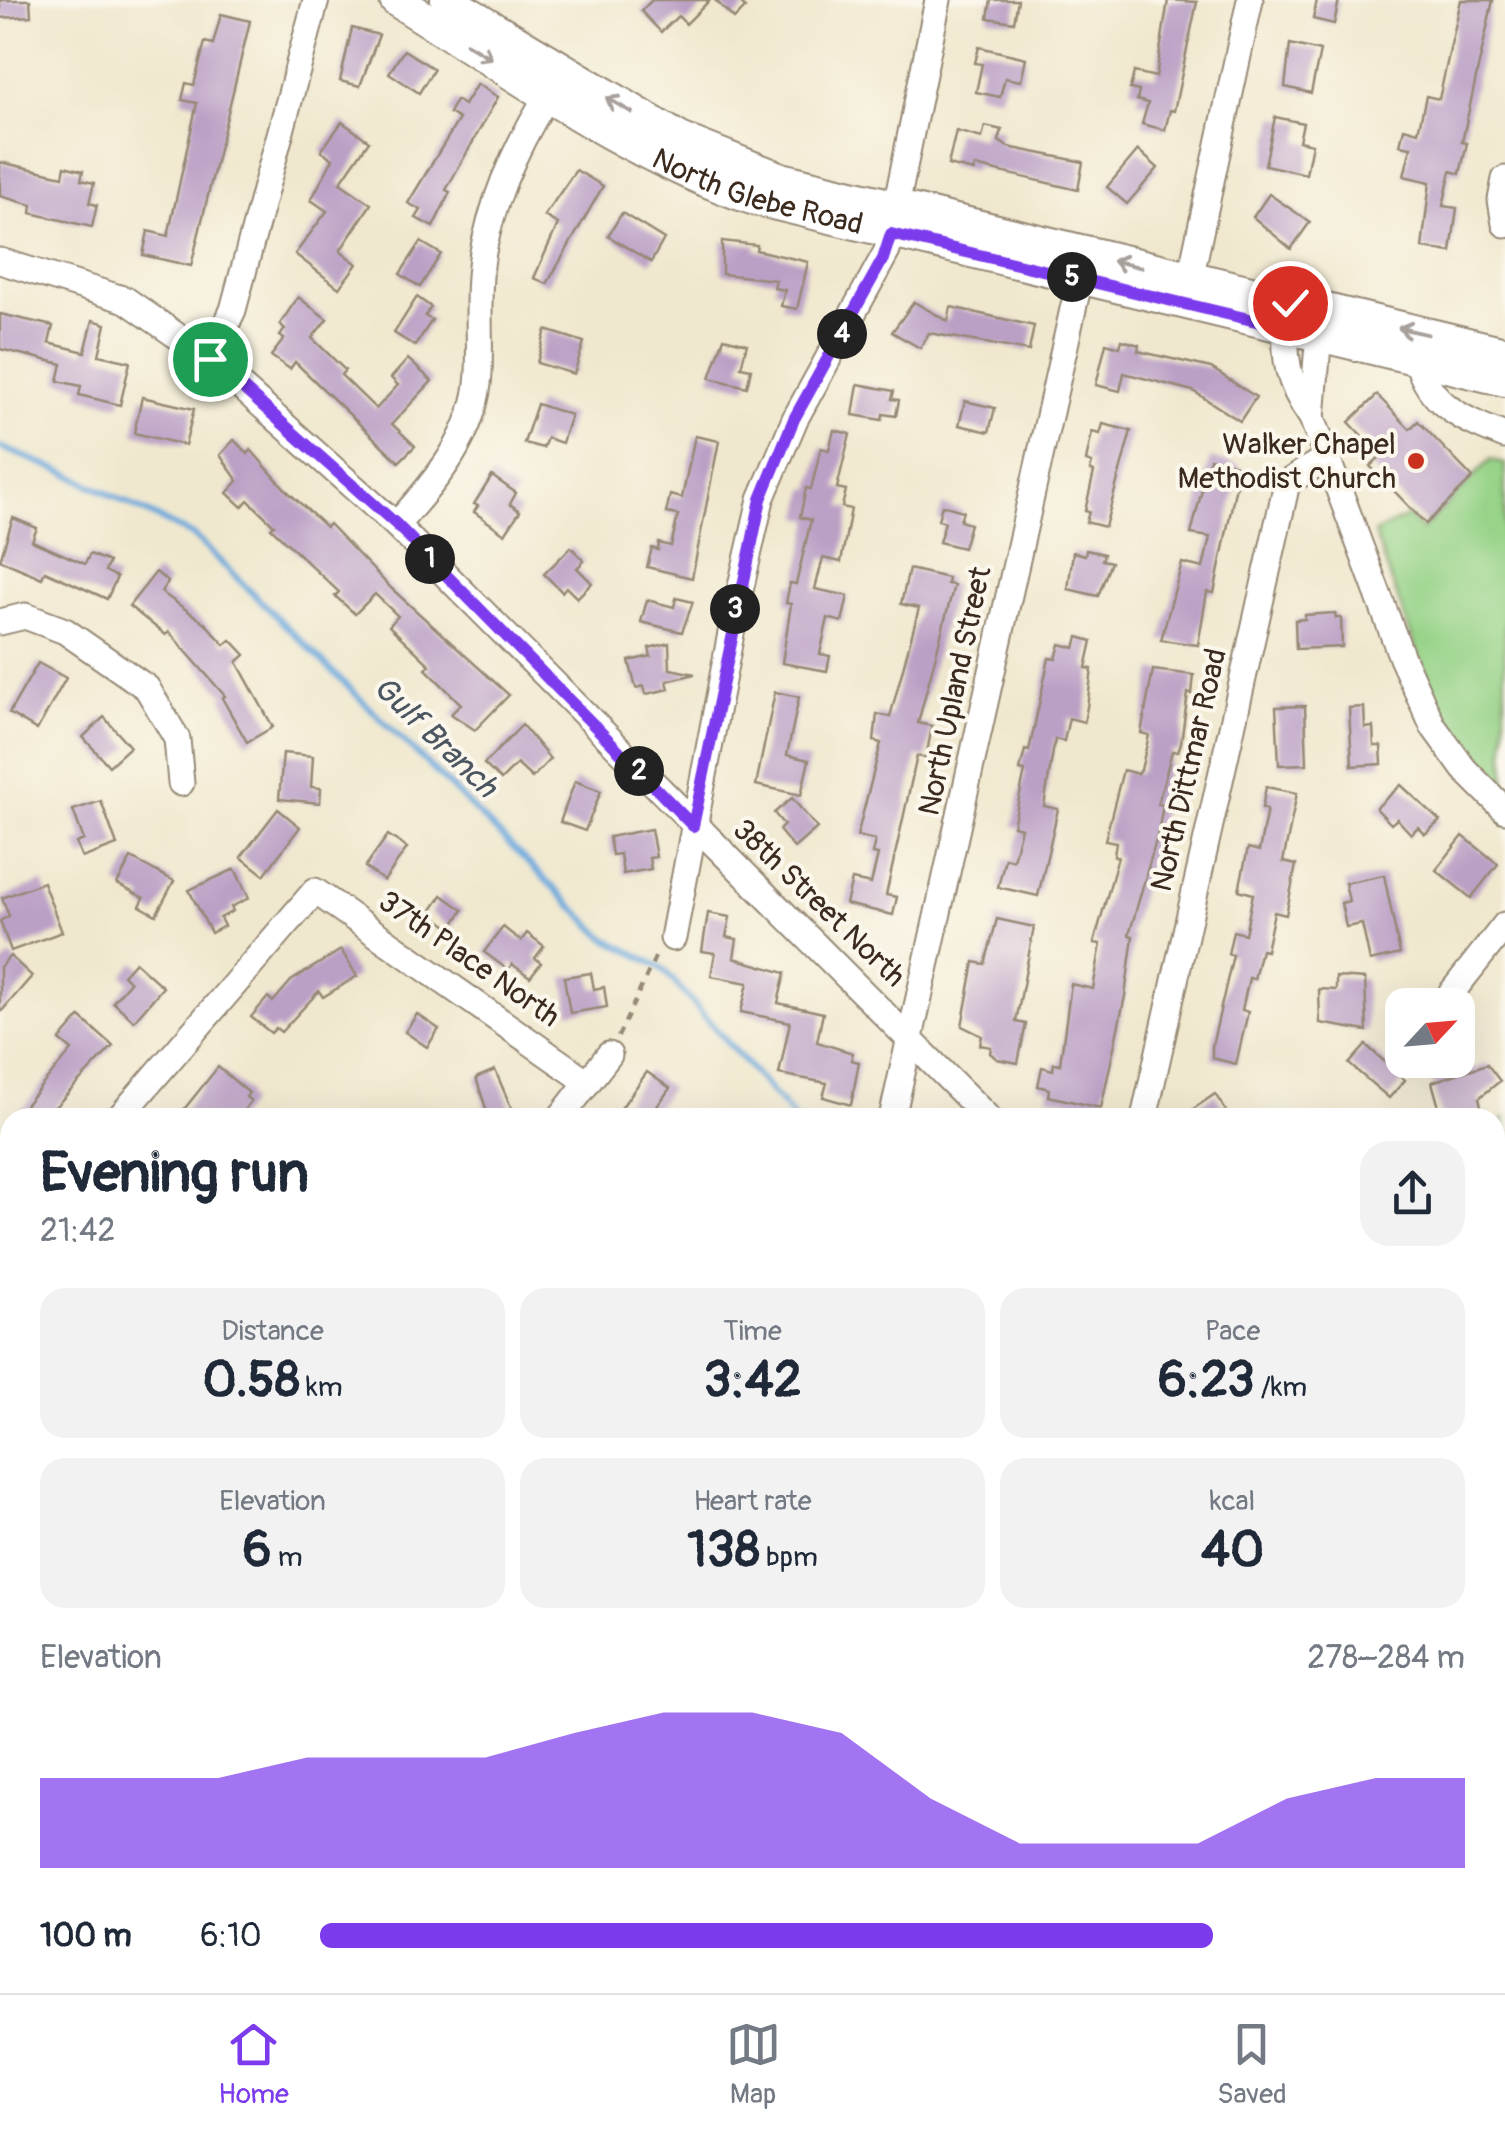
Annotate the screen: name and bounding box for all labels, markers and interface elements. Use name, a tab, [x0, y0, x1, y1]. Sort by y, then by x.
one-way arrow	[464, 41, 493, 61]
one-way arrow	[605, 95, 634, 115]
street label: North Glebe Road	[646, 140, 867, 243]
pin: 5	[1047, 252, 1097, 302]
one-way arrow	[1112, 253, 1143, 272]
text: 5	[1064, 259, 1080, 294]
pin	[1248, 261, 1333, 346]
icon: check	[1263, 276, 1318, 331]
pin: 4	[817, 309, 867, 359]
text: 4	[834, 316, 850, 351]
pin	[168, 317, 253, 402]
one-way arrow	[1398, 321, 1430, 339]
icon: arrive	[183, 332, 238, 387]
place label: Walker Chapel Methodist Church	[1178, 426, 1396, 497]
marker: Walker Chapel Methodist Church	[1405, 450, 1427, 472]
pin: 1	[405, 534, 455, 584]
text: 1	[425, 541, 435, 576]
street label: North Upland Street	[911, 562, 1000, 819]
pin: 3	[710, 584, 760, 634]
text: 3	[727, 591, 743, 626]
street label: North Dittmar Road	[1143, 645, 1235, 895]
water label: Gulf Branch	[364, 668, 507, 808]
pin: 2	[614, 746, 664, 796]
text: 2	[631, 753, 647, 788]
street label: 38th Street North	[725, 811, 913, 995]
street label: 37th Place North	[371, 883, 567, 1035]
north arrow	[1385, 988, 1475, 1078]
map controls	[1385, 988, 1475, 1078]
text: Evening run	[40, 1139, 309, 1208]
button: share	[1360, 1141, 1465, 1246]
text: 21:42	[40, 1211, 115, 1251]
text: Distance	[221, 1314, 324, 1349]
text: Time	[723, 1314, 782, 1349]
text: Pace	[1205, 1314, 1260, 1349]
text: 0.58	[202, 1349, 300, 1412]
text: 3:42	[703, 1349, 802, 1412]
text: 6:23	[1158, 1349, 1255, 1412]
text: km	[300, 1370, 343, 1405]
text: /km	[1255, 1370, 1307, 1405]
text: Elevation	[219, 1484, 326, 1519]
text: Heart rate	[693, 1484, 812, 1519]
text: kcal	[1210, 1484, 1255, 1519]
text: 6	[242, 1519, 272, 1582]
text: 138	[687, 1519, 760, 1582]
text: 40	[1201, 1519, 1264, 1582]
text: m	[272, 1540, 303, 1575]
text: bpm	[760, 1540, 818, 1575]
text: Elevation	[40, 1638, 162, 1678]
text: 278–284 m	[1307, 1638, 1465, 1678]
text: 100 m	[40, 1916, 132, 1956]
text: 6:10	[200, 1916, 262, 1956]
tab: Home	[218, 2017, 289, 2112]
tab: Map	[726, 2017, 781, 2112]
tab: Saved	[1217, 2017, 1287, 2112]

